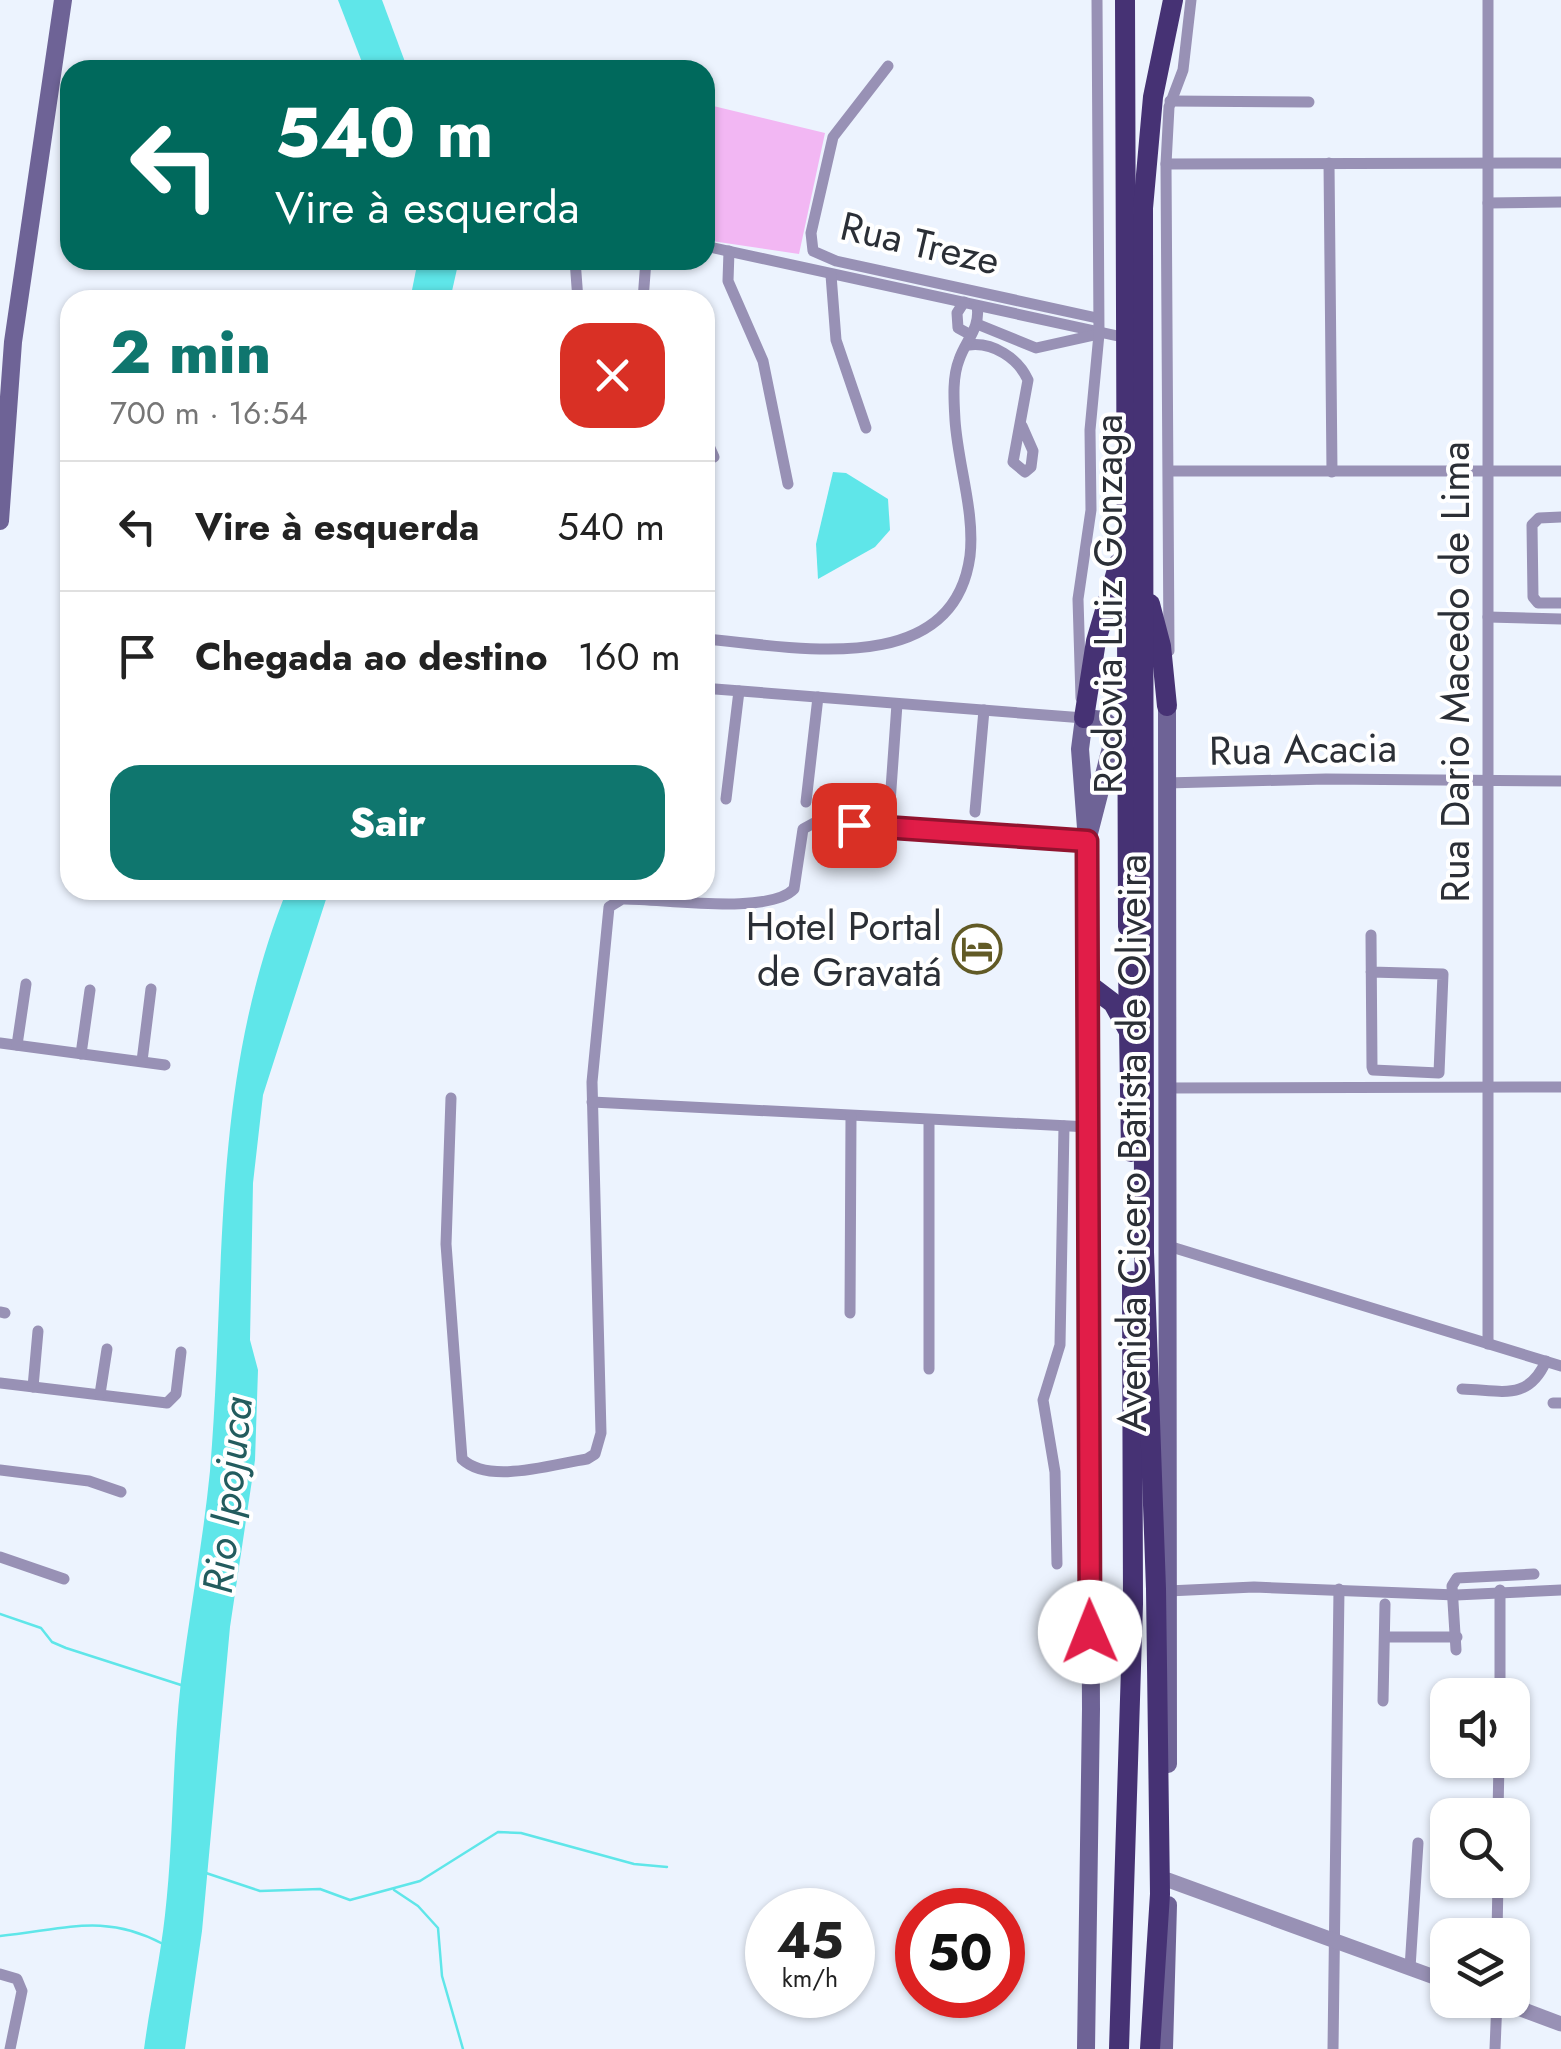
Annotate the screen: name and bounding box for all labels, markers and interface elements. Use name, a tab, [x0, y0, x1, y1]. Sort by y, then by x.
text: 540 m	[275, 82, 494, 183]
icon: left	[110, 100, 240, 230]
text: Vire à esquerda	[275, 175, 580, 240]
street label: Rua Treze	[835, 197, 1005, 289]
text: 2 min	[110, 309, 271, 396]
button: close	[560, 323, 665, 428]
text: 700 m · 16:54	[110, 390, 308, 436]
street label: Rodovia Luiz Gonzaga	[1079, 414, 1137, 794]
street label: Rua Dario Macedo de Lima	[1426, 441, 1484, 903]
icon: left	[110, 499, 165, 554]
text: Vire à esquerda	[195, 499, 479, 554]
text: 540 m	[558, 499, 665, 554]
icon: arrive	[110, 629, 165, 684]
text: Chegada ao destino	[195, 629, 548, 684]
text: 160 m	[578, 629, 681, 684]
street label: Rua Acacia	[1208, 718, 1398, 780]
button: Sair	[110, 765, 665, 880]
pin	[812, 783, 897, 868]
icon: arrive	[827, 798, 882, 853]
street label: Avenida Cicero Batista de Oliveira	[1103, 854, 1161, 1432]
place label: Hotel Portal de Gravatá	[746, 897, 942, 1001]
hotel icon: Hotel Portal de Gravatá	[951, 923, 1003, 975]
water label: Rio Ipojuca	[187, 1393, 268, 1597]
position arrow	[1038, 1580, 1142, 1684]
map controls	[1430, 1678, 1530, 2018]
button: sound	[1430, 1678, 1530, 1778]
button: search	[1430, 1798, 1530, 1898]
speed limit sign: 50	[895, 1888, 1025, 2018]
text: 45	[776, 1904, 844, 1977]
button: layers	[1430, 1918, 1530, 2018]
text: km/h	[782, 1960, 838, 1996]

